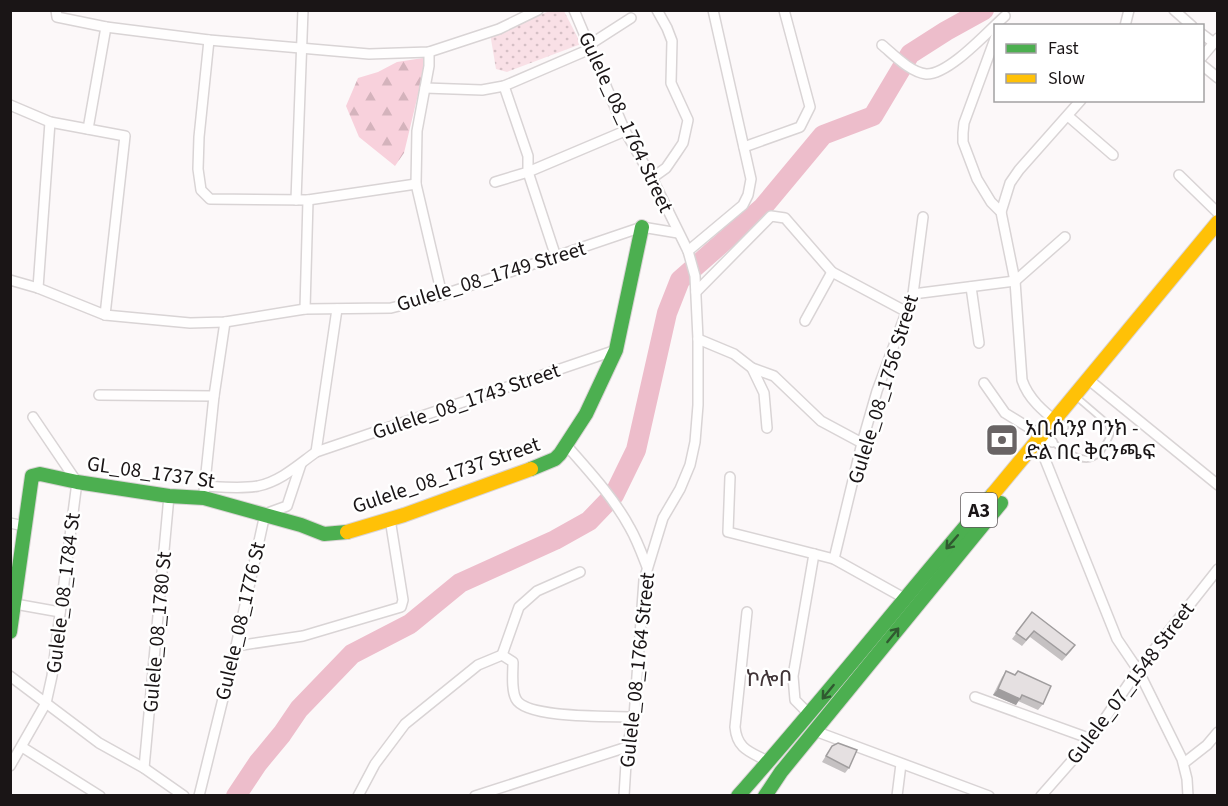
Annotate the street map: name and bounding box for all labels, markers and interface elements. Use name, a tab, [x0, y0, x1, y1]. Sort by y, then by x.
legend	[994, 24, 1204, 102]
street label: Gulele_08_1764 Street	[571, 27, 681, 217]
text: Fast	[1048, 36, 1079, 61]
text: Slow	[1048, 66, 1085, 91]
street label: Gulele_08_1749 Street	[393, 233, 589, 319]
street label: Gulele_08_1756 Street	[840, 291, 926, 487]
street label: Gulele_08_1743 Street	[368, 355, 564, 447]
place label: አቢሲንያ ባንክ - ድል በር ቅርንጫፍ	[1025, 413, 1155, 467]
bank icon: አቢሲንያ ባንክ - ድል በር ቅርንጫፍ	[984, 422, 1020, 458]
street label: Gulele_08_1737 Street	[348, 429, 544, 521]
street label: GL_08_1737 St	[85, 448, 217, 496]
road number: A3	[961, 493, 997, 527]
street label: Gulele_08_1784 St	[38, 511, 88, 675]
one-way arrow	[945, 534, 959, 549]
street label: Gulele_08_1776 St	[207, 539, 273, 703]
street label: Gulele_08_1780 St	[135, 550, 179, 714]
street label: Gulele_08_1764 Street	[612, 571, 662, 769]
street label: Gulele_07_1548 Street	[1059, 596, 1201, 770]
one-way arrow	[887, 627, 900, 643]
district label: ኮሎቦ	[746, 663, 792, 695]
one-way arrow	[822, 684, 835, 700]

